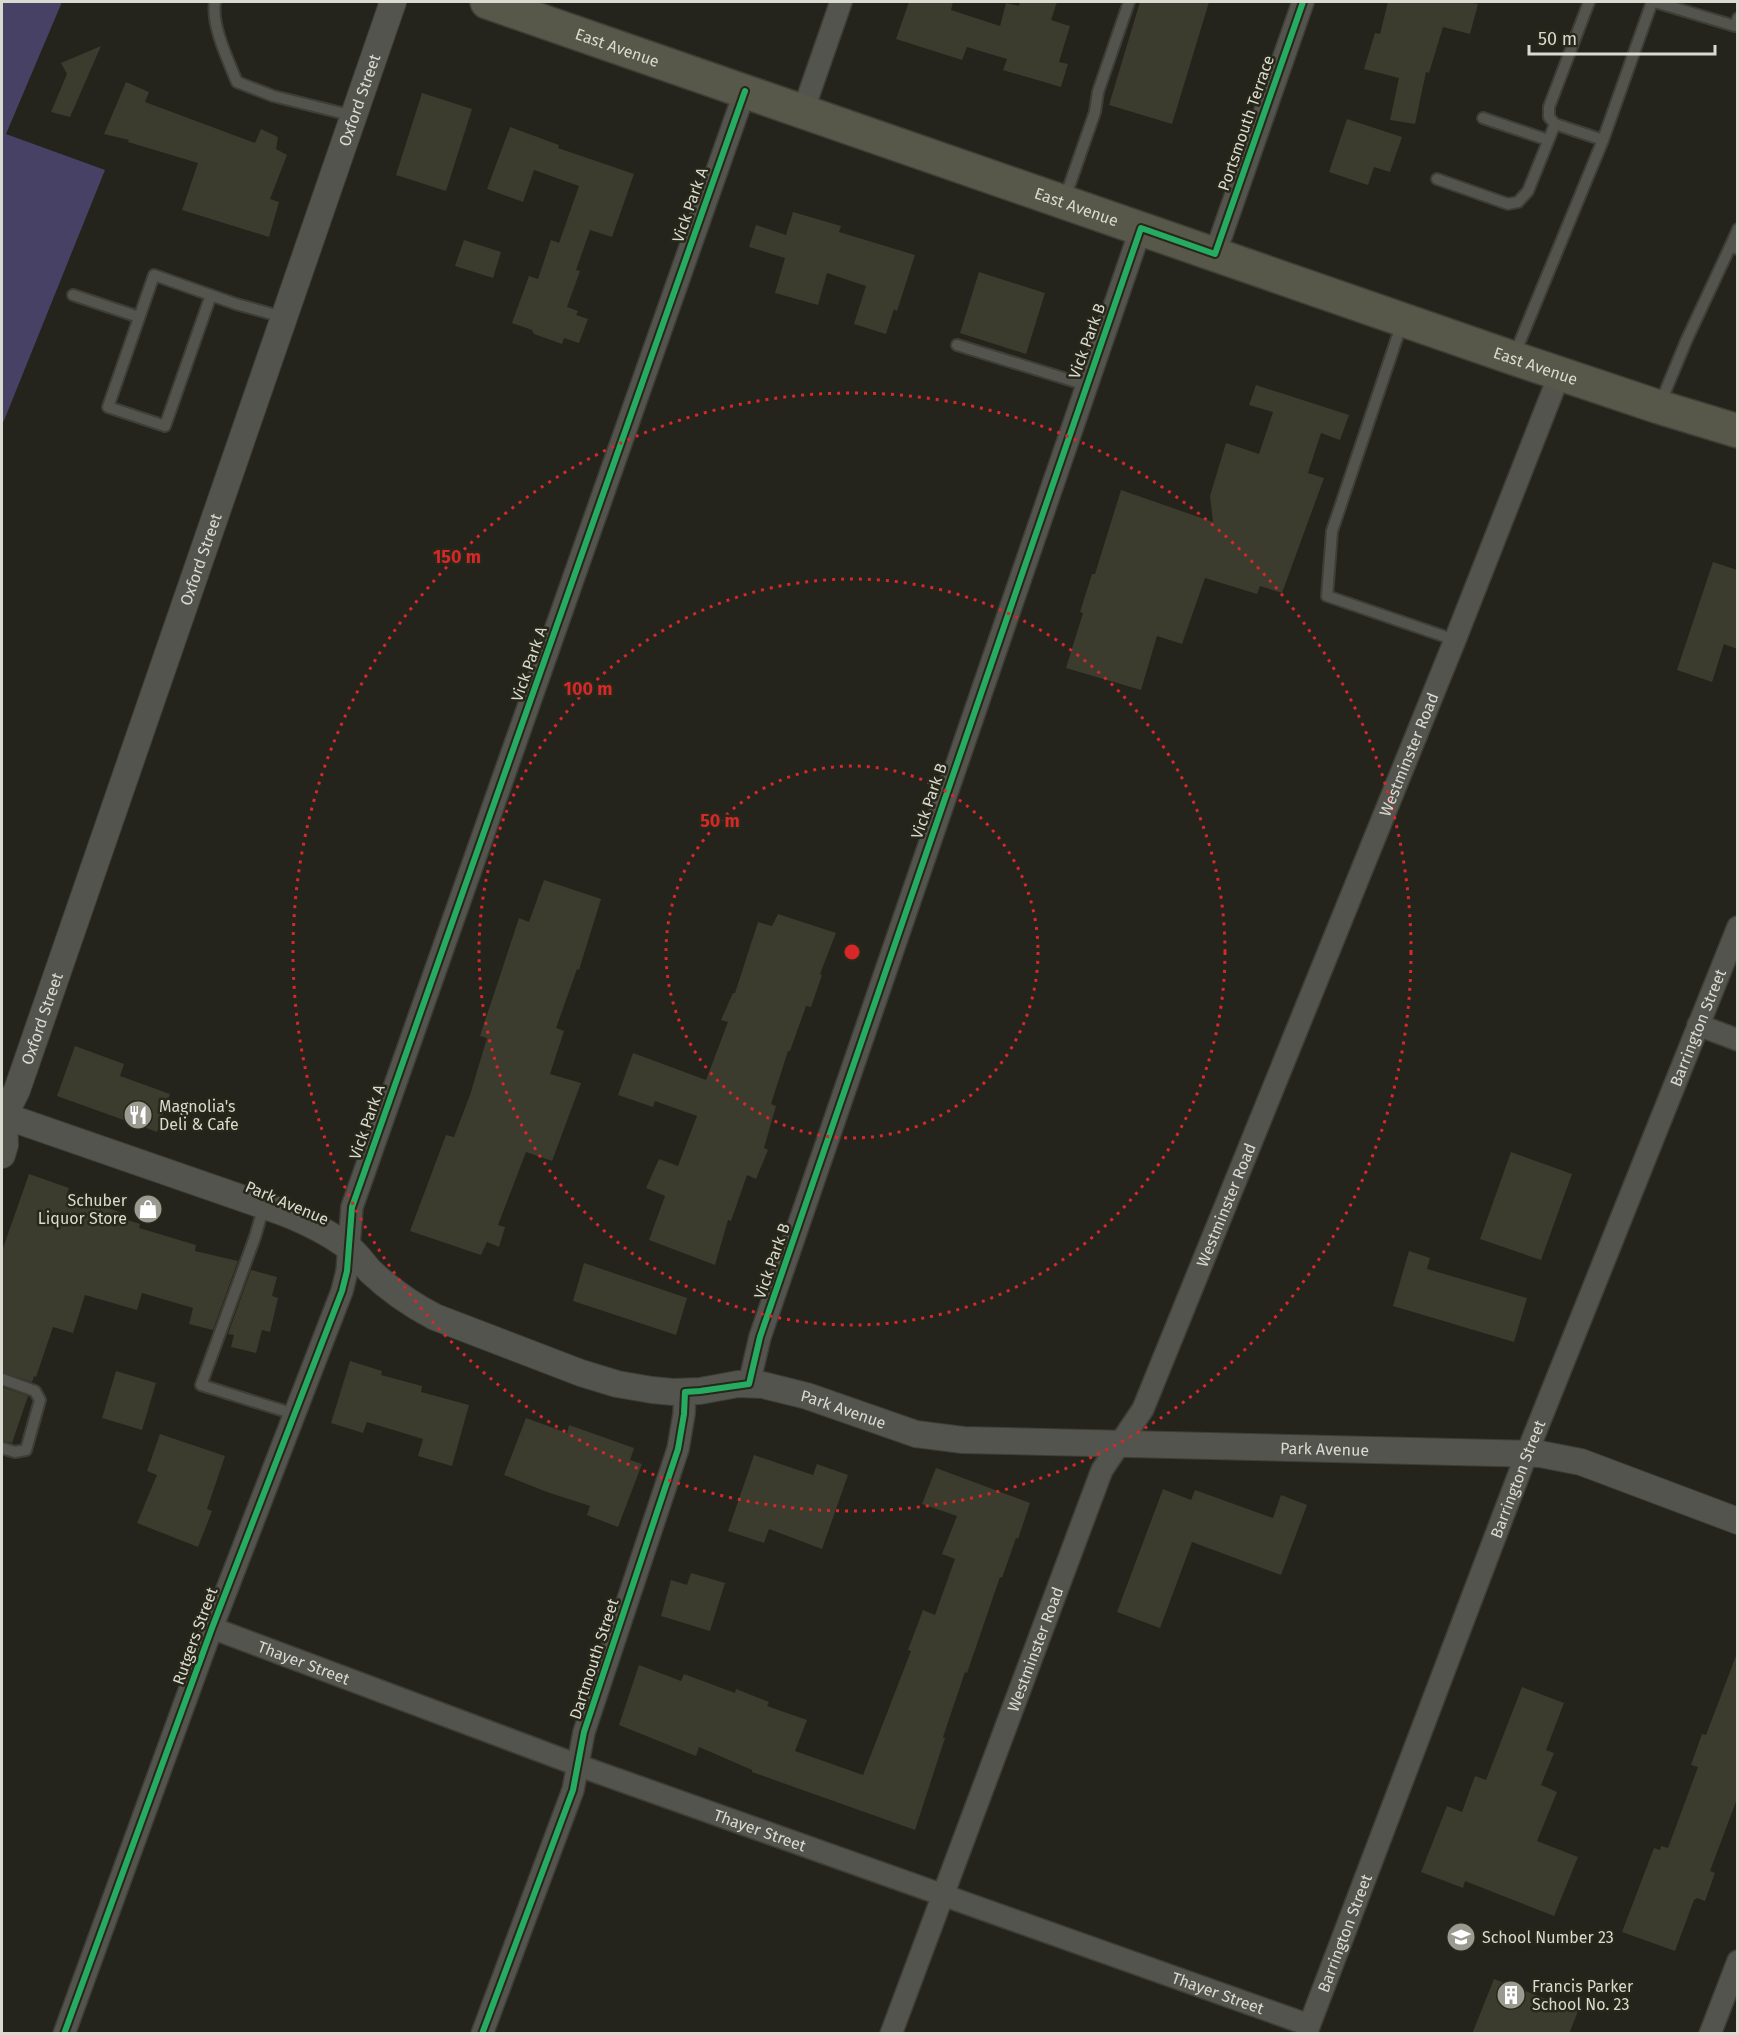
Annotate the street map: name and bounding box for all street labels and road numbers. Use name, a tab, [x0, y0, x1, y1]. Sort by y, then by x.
street label: East Avenue	[573, 24, 662, 71]
street label: Oxford Street	[334, 51, 384, 149]
street label: Portsmouth Terrace	[1214, 53, 1278, 193]
street label: Vick Park A	[668, 164, 712, 245]
street label: East Avenue	[1032, 183, 1121, 230]
street label: Vick Park B	[1065, 300, 1110, 381]
street label: East Avenue	[1491, 343, 1580, 389]
street label: Oxford Street	[176, 511, 225, 608]
street label: Vick Park A	[507, 623, 551, 704]
street label: Westminster Road	[1375, 690, 1442, 819]
street label: Vick Park B	[907, 760, 951, 841]
street label: Barrington Street	[1666, 966, 1730, 1089]
street label: Oxford Street	[17, 970, 66, 1067]
street label: Vick Park A	[345, 1081, 389, 1162]
street label: Westminster Road	[1192, 1140, 1259, 1269]
street label: Park Avenue	[242, 1177, 332, 1229]
street label: Vick Park B	[750, 1220, 794, 1301]
street label: Park Avenue	[799, 1385, 889, 1432]
street label: Barrington Street	[1486, 1417, 1549, 1541]
street label: Park Avenue	[1280, 1438, 1369, 1459]
street label: Rutgers Street	[169, 1584, 222, 1687]
street label: Westminster Road	[1003, 1584, 1067, 1714]
street label: Dartmouth Street	[566, 1596, 623, 1722]
street label: Thayer Street	[255, 1637, 353, 1688]
street label: Thayer Street	[711, 1805, 809, 1855]
street label: Barrington Street	[1313, 1871, 1376, 1995]
street label: Thayer Street	[1169, 1968, 1267, 2018]

